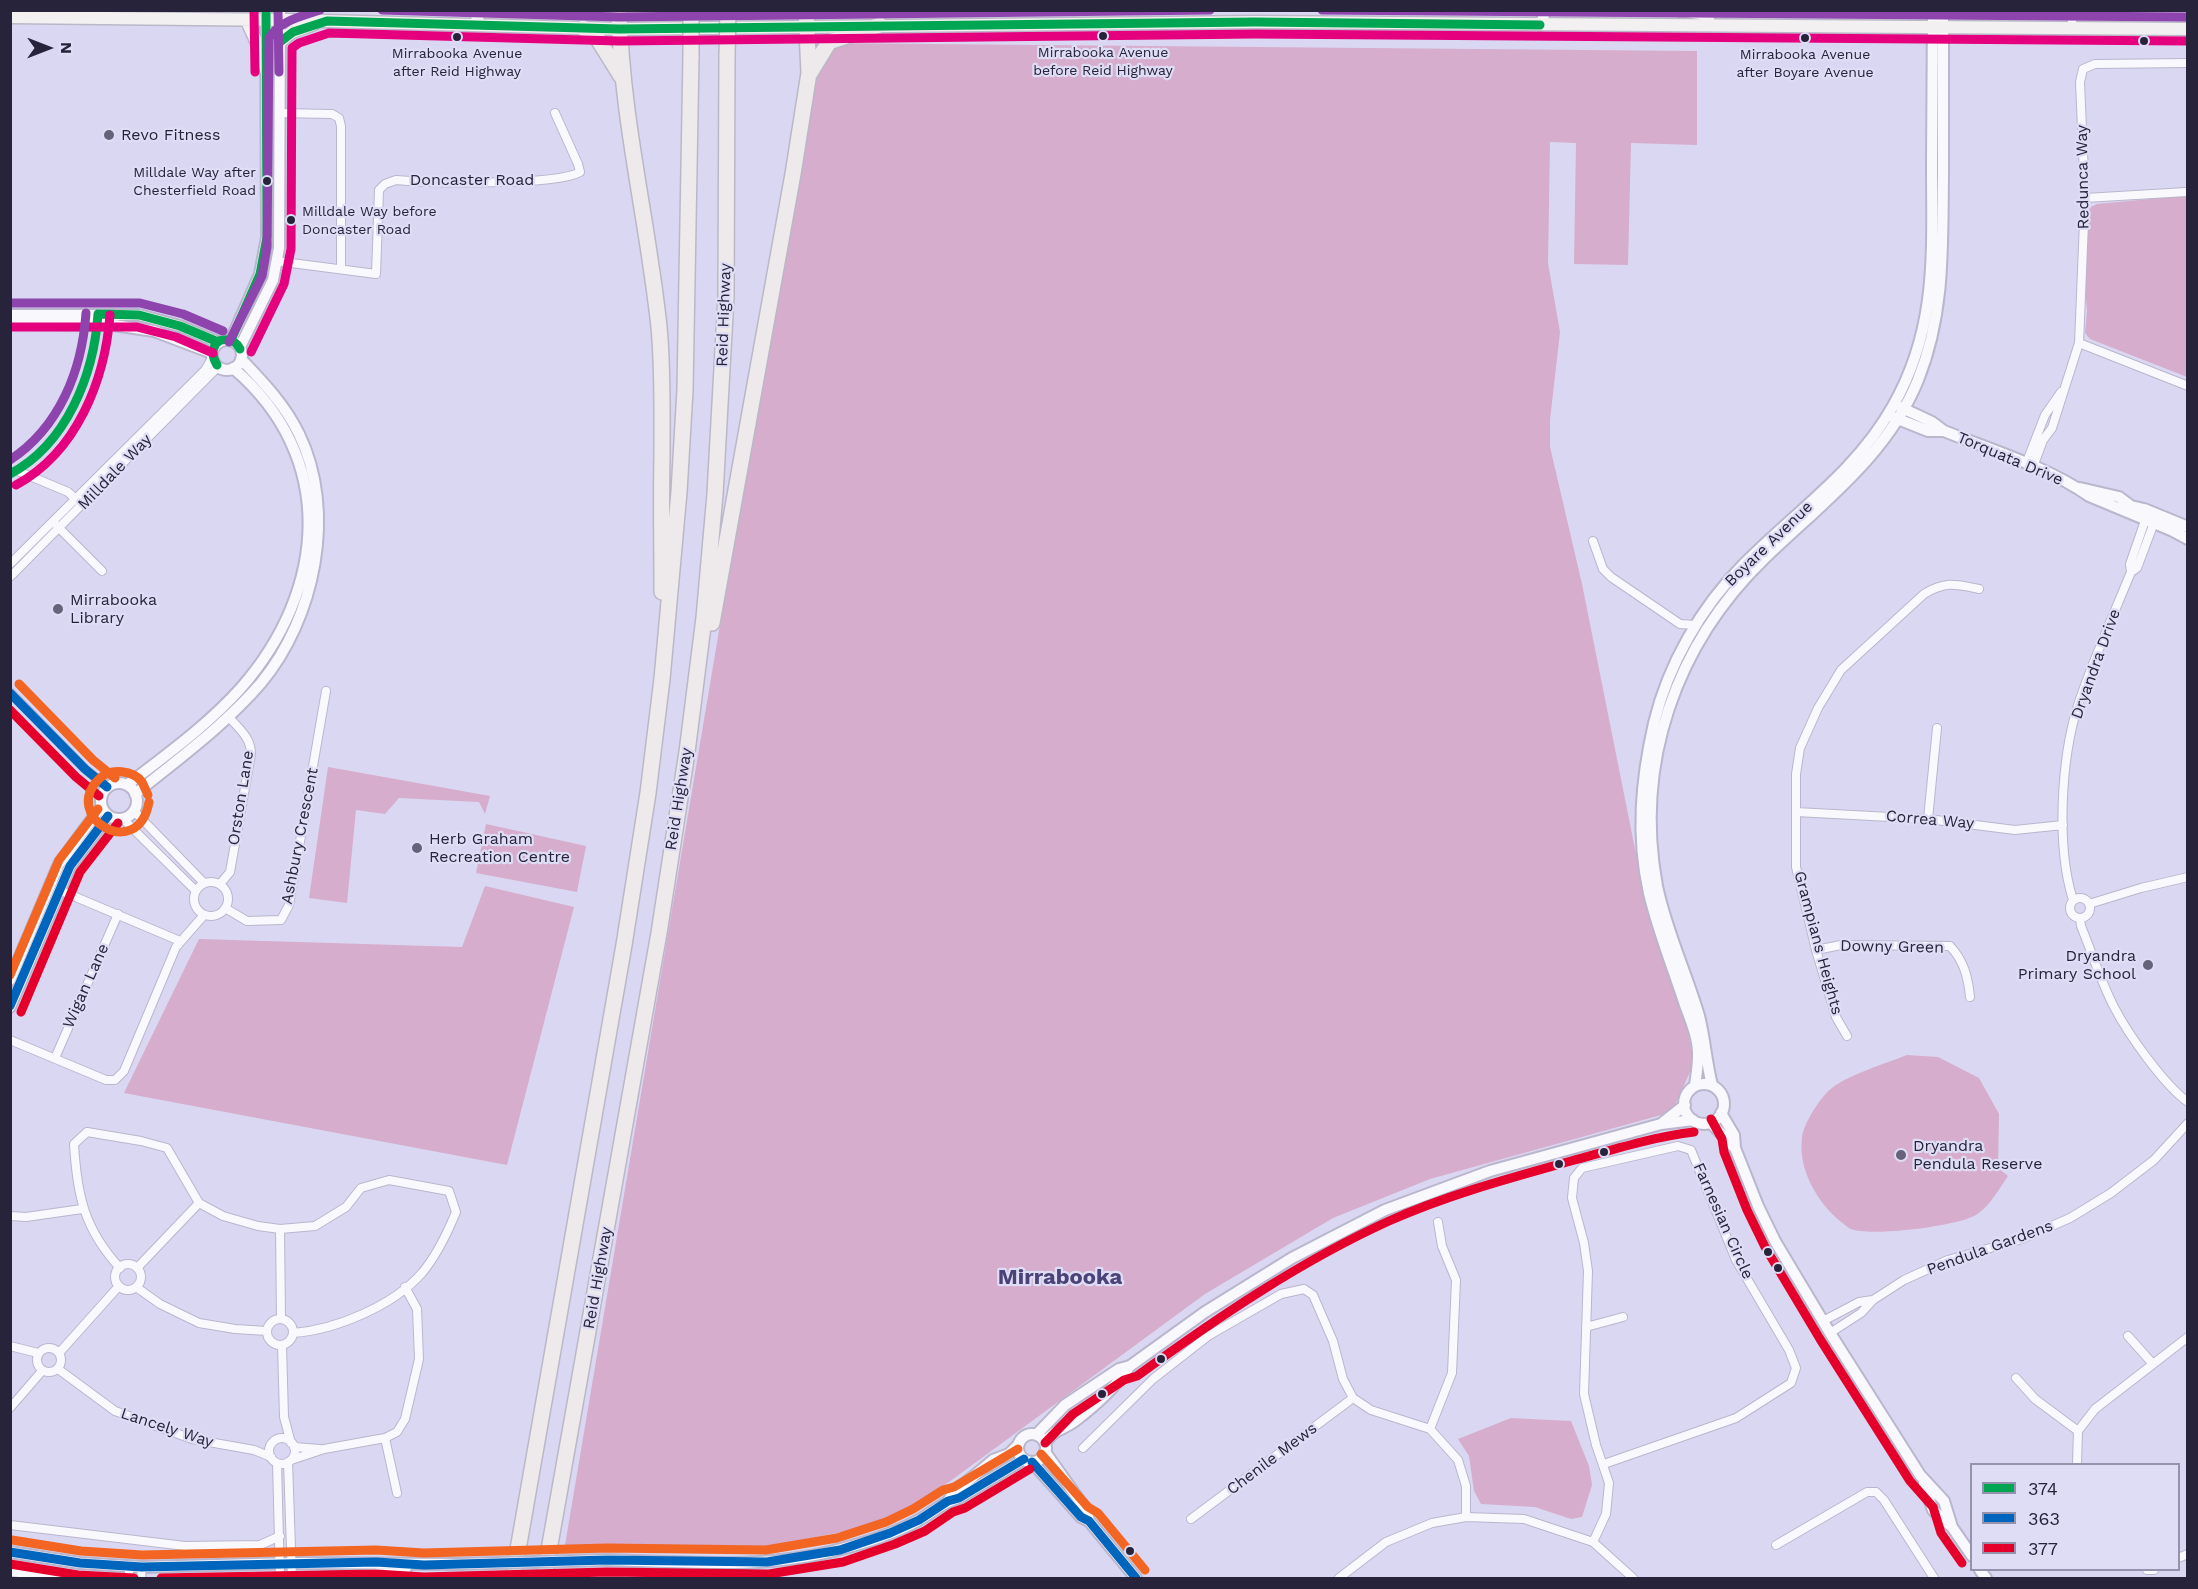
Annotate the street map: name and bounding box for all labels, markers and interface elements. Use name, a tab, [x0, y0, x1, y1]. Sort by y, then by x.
north arrow	[18, 18, 78, 78]
marker: Mirrabooka Avenue before Reid Highway	[1097, 30, 1109, 42]
marker: Mirrabooka Avenue after Reid Highway	[451, 31, 463, 43]
marker: Mirrabooka Avenue after Boyare Avenue	[1799, 32, 1811, 44]
unlabelled marker	[2138, 35, 2150, 47]
text: N	[57, 42, 76, 54]
place label: Mirrabooka Avenue before Reid Highway	[1033, 45, 1173, 78]
place label: Mirrabooka Avenue after Reid Highway	[392, 46, 522, 78]
place label: Mirrabooka Avenue after Boyare Avenue	[1736, 47, 1874, 80]
place label: Revo Fitness	[121, 125, 220, 145]
street label: Redunca Way	[2072, 125, 2094, 229]
marker: Revo Fitness	[102, 128, 116, 142]
place label: Milldale Way after Chesterfield Road	[133, 165, 256, 198]
street label: Doncaster Road	[410, 170, 534, 190]
marker: Milldale Way after Chesterfield Road	[261, 175, 273, 187]
place label: Milldale Way before Doncaster Road	[302, 204, 437, 237]
marker: Milldale Way before Doncaster Road	[285, 214, 297, 226]
street label: Reid Highway	[713, 263, 735, 367]
street label: Torquata Drive	[1954, 428, 2066, 490]
street label: Milldale Way	[74, 430, 156, 514]
street label: Boyare Avenue	[1721, 497, 1817, 591]
place label: Mirrabooka Library	[70, 590, 157, 628]
marker: Mirrabooka Library	[51, 602, 65, 616]
street label: Dryandra Drive	[2067, 606, 2125, 722]
street label: Reid Highway	[661, 746, 697, 852]
street label: Orston Lane	[224, 749, 258, 847]
street label: Ashbury Crescent	[277, 766, 323, 906]
street label: Correa Way	[1885, 807, 1975, 833]
place label: Herb Graham Recreation Centre	[429, 829, 570, 867]
marker: Herb Graham Recreation Centre	[410, 841, 424, 855]
street label: Grampians Heights	[1790, 869, 1846, 1017]
street label: Downy Green	[1840, 936, 1944, 958]
street label: Wigan Lane	[59, 941, 113, 1031]
place label: Dryandra Primary School	[2018, 946, 2136, 984]
marker: Dryandra Primary School	[2141, 958, 2155, 972]
place label: Dryandra Pendula Reserve	[1913, 1136, 2042, 1174]
unlabelled marker	[1598, 1146, 1610, 1158]
marker: Dryandra Pendula Reserve	[1894, 1148, 1908, 1162]
unlabelled marker	[1553, 1158, 1565, 1170]
street label: Farnesian Circle	[1689, 1160, 1757, 1282]
street label: Pendula Gardens	[1924, 1216, 2056, 1280]
street label: Reid Highway	[580, 1225, 616, 1331]
unlabelled marker	[1762, 1246, 1774, 1258]
unlabelled marker	[1772, 1262, 1784, 1274]
district label: Mirrabooka	[998, 1265, 1122, 1291]
unlabelled marker	[1155, 1353, 1167, 1365]
unlabelled marker	[1096, 1388, 1108, 1400]
street label: Lancely Way	[118, 1404, 216, 1452]
street label: Chenile Mews	[1223, 1419, 1321, 1499]
legend	[1970, 1463, 2180, 1571]
text: 374	[2028, 1478, 2058, 1499]
text: 363	[2028, 1508, 2060, 1529]
text: 377	[2028, 1538, 2058, 1559]
unlabelled marker	[1124, 1545, 1136, 1557]

